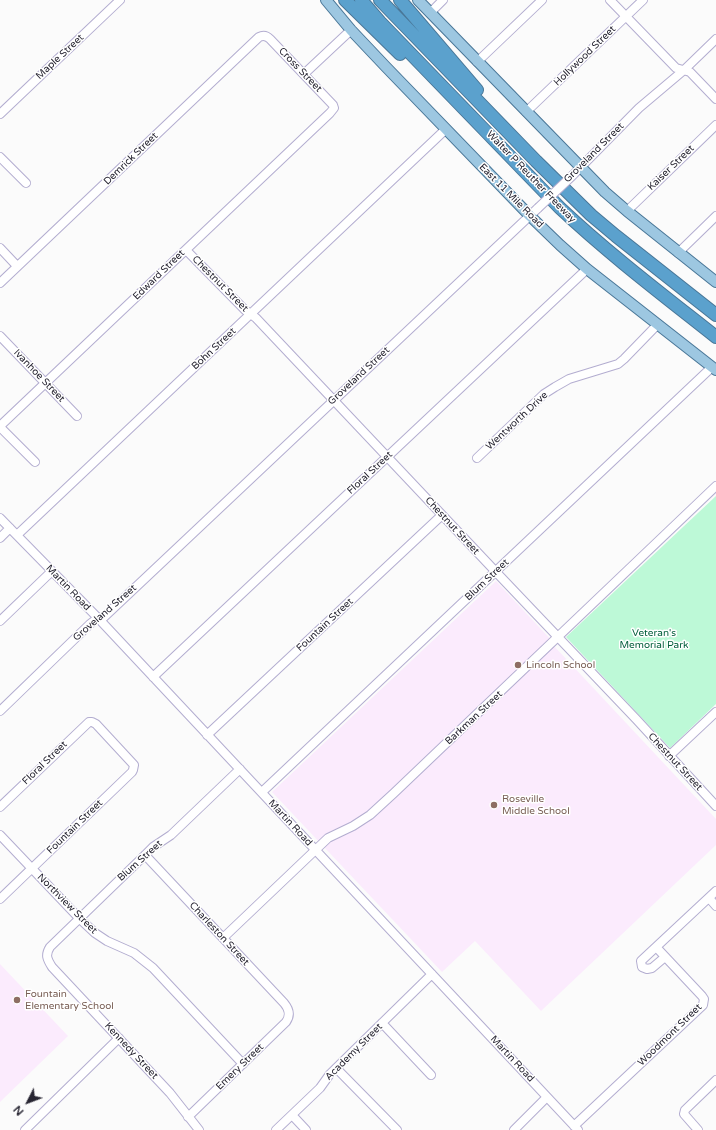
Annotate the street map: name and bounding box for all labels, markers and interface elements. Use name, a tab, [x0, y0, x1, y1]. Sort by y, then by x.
street label: Hollywood Street	[552, 23, 618, 89]
street label: Maple Street	[34, 32, 86, 82]
street label: Cross Street	[276, 45, 324, 95]
street label: Groveland Street	[562, 121, 626, 185]
street label: Walter P Reuther Freeway	[484, 128, 578, 226]
street label: Demrick Street	[101, 130, 161, 188]
street label: Kaiser Street	[645, 143, 697, 193]
street label: East 11 Mile Road	[476, 161, 546, 231]
street label: Edward Street	[131, 247, 187, 303]
street label: Chestnut Street	[189, 253, 251, 315]
street label: Bohn Street	[189, 325, 239, 373]
street label: Groveland Street	[326, 344, 392, 408]
street label: Ivanhoe Street	[11, 347, 67, 405]
street label: Wentworth Drive	[484, 389, 550, 453]
street label: Floral Street	[345, 449, 395, 497]
street label: Chestnut Street	[422, 495, 482, 557]
street label: Blum Street	[463, 557, 511, 603]
street label: Martin Road	[43, 563, 93, 613]
street label: Groveland Street	[71, 582, 139, 644]
street label: Fountain Street	[294, 596, 356, 654]
park label: Veteran's Memorial Park	[620, 627, 688, 650]
place label: Lincoln School	[526, 659, 595, 671]
marker: Lincoln School	[513, 660, 523, 670]
street label: Barkman Street	[443, 688, 505, 748]
street label: Chestnut Street	[645, 731, 705, 793]
street label: Floral Street	[20, 739, 70, 787]
place label: Roseville Middle School	[502, 793, 570, 816]
street label: Fountain Street	[45, 797, 105, 857]
street label: Martin Road	[265, 797, 315, 849]
marker: Roseville Middle School	[489, 800, 499, 810]
street label: Blum Street	[115, 838, 165, 884]
street label: Northview Street	[34, 871, 100, 937]
street label: Charleston Street	[186, 900, 252, 968]
place label: Fountain Elementary School	[25, 988, 114, 1012]
marker: Fountain Elementary School	[12, 995, 22, 1005]
street label: Woodmont Street	[635, 1001, 705, 1069]
street label: Kennedy Street	[102, 1020, 160, 1082]
street label: Academy Street	[323, 1021, 385, 1083]
street label: Martin Road	[487, 1033, 537, 1085]
street label: Emery Street	[214, 1041, 266, 1093]
north arrow	[8, 1082, 48, 1122]
text: N	[11, 1103, 26, 1118]

